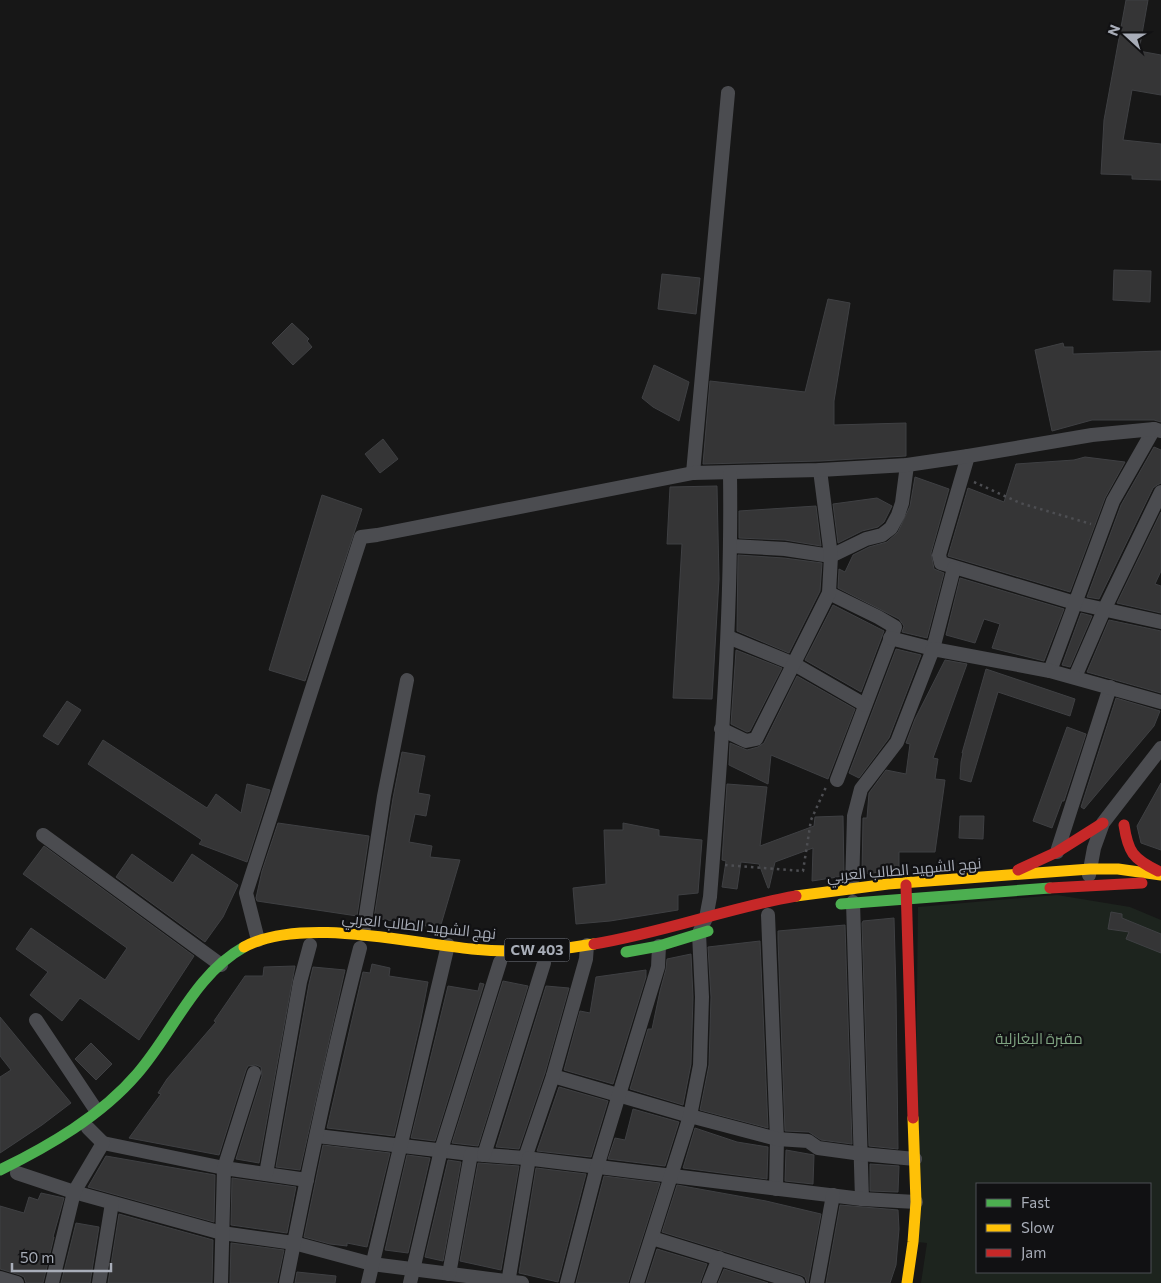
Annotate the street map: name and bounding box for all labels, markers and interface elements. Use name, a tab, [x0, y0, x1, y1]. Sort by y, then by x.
north arrow	[1101, 10, 1151, 60]
text: N	[1104, 22, 1123, 38]
street label: نهج الشهيد الطالب العربي	[826, 853, 982, 889]
street label: نهج الشهيد الطالب العربي	[341, 908, 497, 946]
road number: CW 403	[504, 938, 570, 962]
park label: مقبرة البغازلية	[995, 1029, 1083, 1048]
legend	[976, 1183, 1151, 1273]
text: Fast	[1021, 1193, 1050, 1211]
text: Slow	[1021, 1218, 1054, 1236]
scale bar	[12, 1240, 111, 1272]
text: Jam	[1021, 1243, 1046, 1261]
text: 50 m	[20, 1248, 54, 1266]

